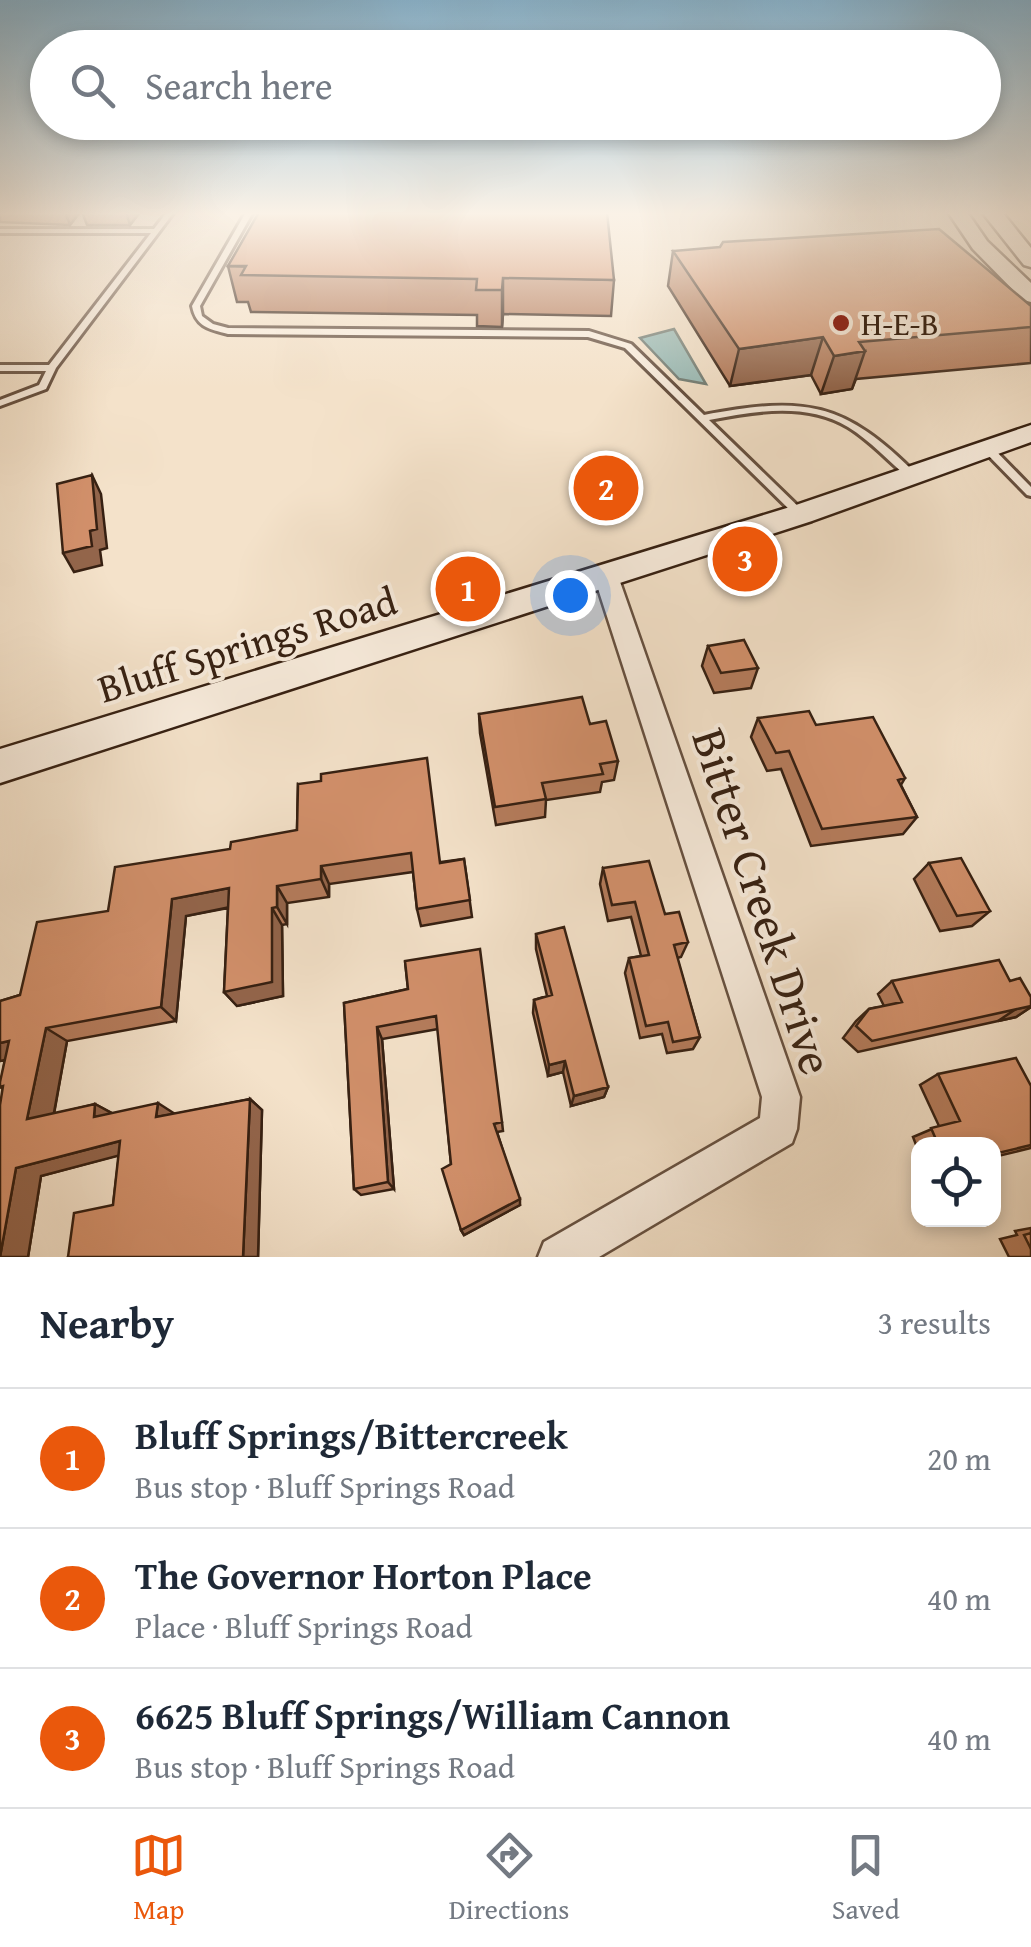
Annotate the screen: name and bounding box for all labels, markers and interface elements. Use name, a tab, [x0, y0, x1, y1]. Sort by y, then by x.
search box	[30, 30, 1001, 140]
text: Search here	[145, 57, 333, 113]
icon: search	[65, 58, 120, 113]
place label: H-E-B	[861, 300, 939, 347]
marker: H-E-B	[830, 312, 852, 334]
pin: 2	[574, 450, 638, 526]
pin: 3	[712, 522, 778, 596]
pin: 1	[436, 552, 500, 626]
street label: Bluff Springs Road	[90, 570, 404, 717]
your location	[545, 570, 596, 621]
street label: Bitter Creek Drive	[675, 719, 853, 1083]
map controls	[911, 1137, 1001, 1227]
button: locate	[911, 1137, 1001, 1227]
text: Nearby	[40, 1292, 174, 1353]
text: 3 results	[878, 1299, 991, 1346]
text: Bluff Springs/Bittercreek	[135, 1407, 568, 1463]
text: 1	[64, 1435, 81, 1482]
text: 20 m	[927, 1435, 991, 1482]
text: Bus stop · Bluff Springs Road	[135, 1463, 515, 1510]
text: The Governor Horton Place	[135, 1547, 592, 1603]
text: 2	[64, 1575, 81, 1622]
text: 40 m	[927, 1575, 991, 1622]
text: Place · Bluff Springs Road	[135, 1603, 473, 1650]
text: 6625 Bluff Springs/William Cannon	[135, 1687, 730, 1743]
text: 3	[64, 1715, 81, 1762]
text: 40 m	[927, 1715, 991, 1762]
text: Bus stop · Bluff Springs Road	[135, 1743, 515, 1790]
tab: Map	[131, 1828, 186, 1929]
tab: Directions	[449, 1828, 569, 1929]
tab: Saved	[832, 1828, 900, 1929]

